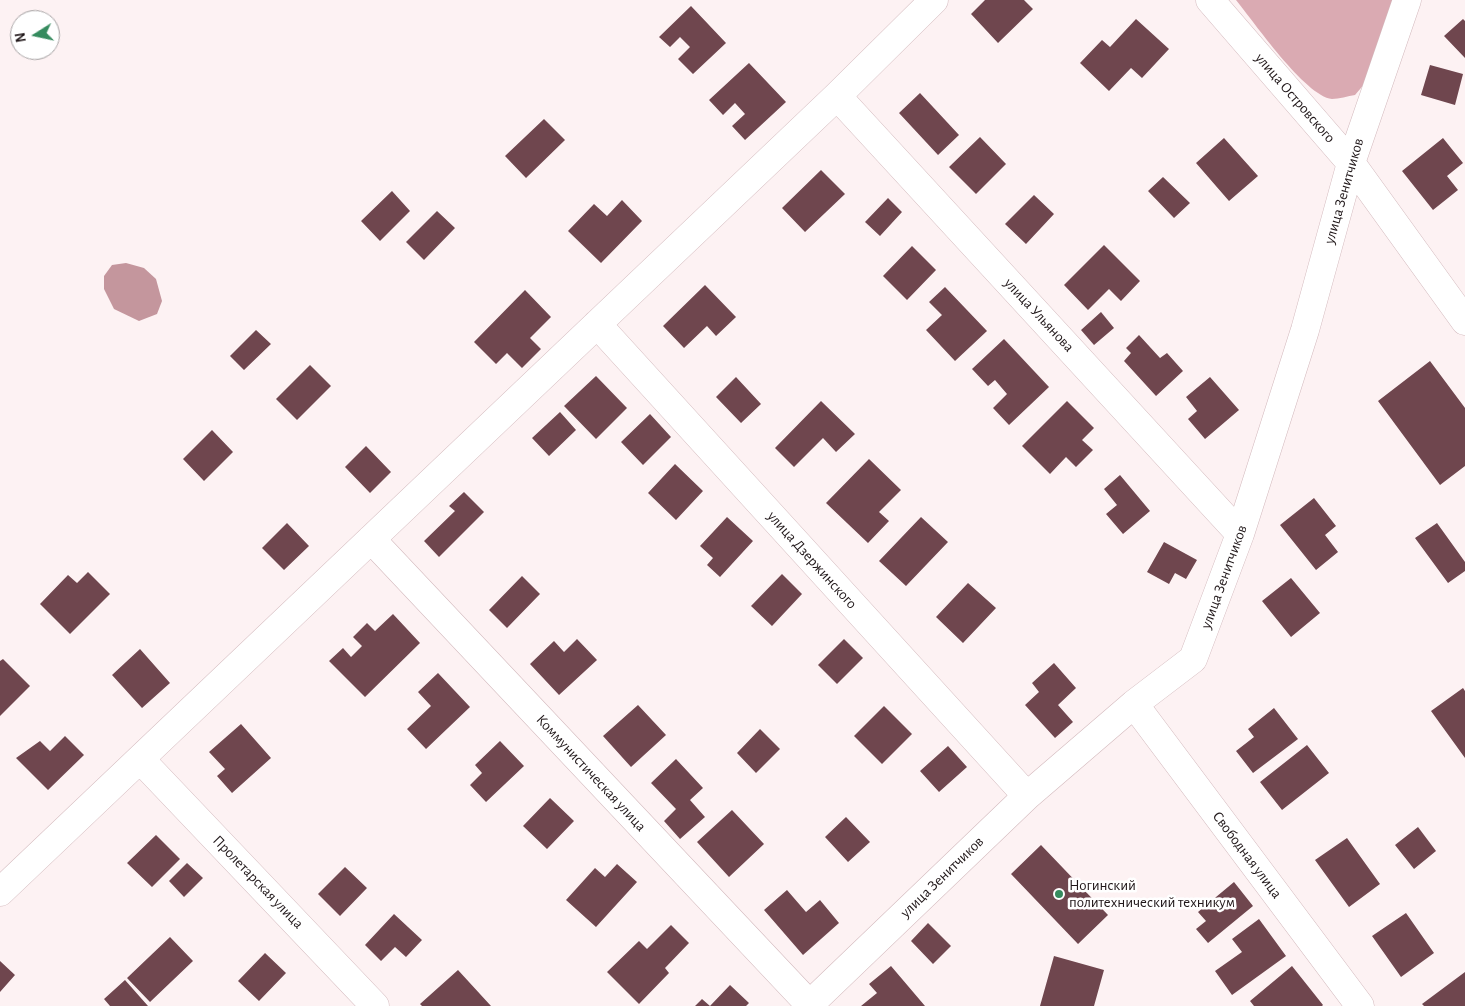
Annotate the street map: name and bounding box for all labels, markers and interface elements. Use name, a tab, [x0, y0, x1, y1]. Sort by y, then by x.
north arrow	[10, 10, 60, 60]
text: N	[13, 31, 29, 43]
street label: улица Островского	[1251, 49, 1339, 147]
street label: улица Зенитчиков	[1320, 136, 1368, 246]
street label: улица Ульянова	[1000, 274, 1078, 356]
street label: улица Дзержинского	[763, 507, 861, 613]
street label: улица Зенитчиков	[1197, 523, 1251, 631]
street label: Коммунистическая улица	[532, 711, 650, 835]
street label: Свободная улица	[1208, 808, 1286, 902]
street label: Пролетарская улица	[209, 832, 307, 932]
street label: улица Зенитчиков	[897, 833, 987, 921]
place label: Ногинский политехнический техникум	[1069, 876, 1235, 911]
marker: Ногинский политехнический техникум	[1053, 888, 1065, 900]

